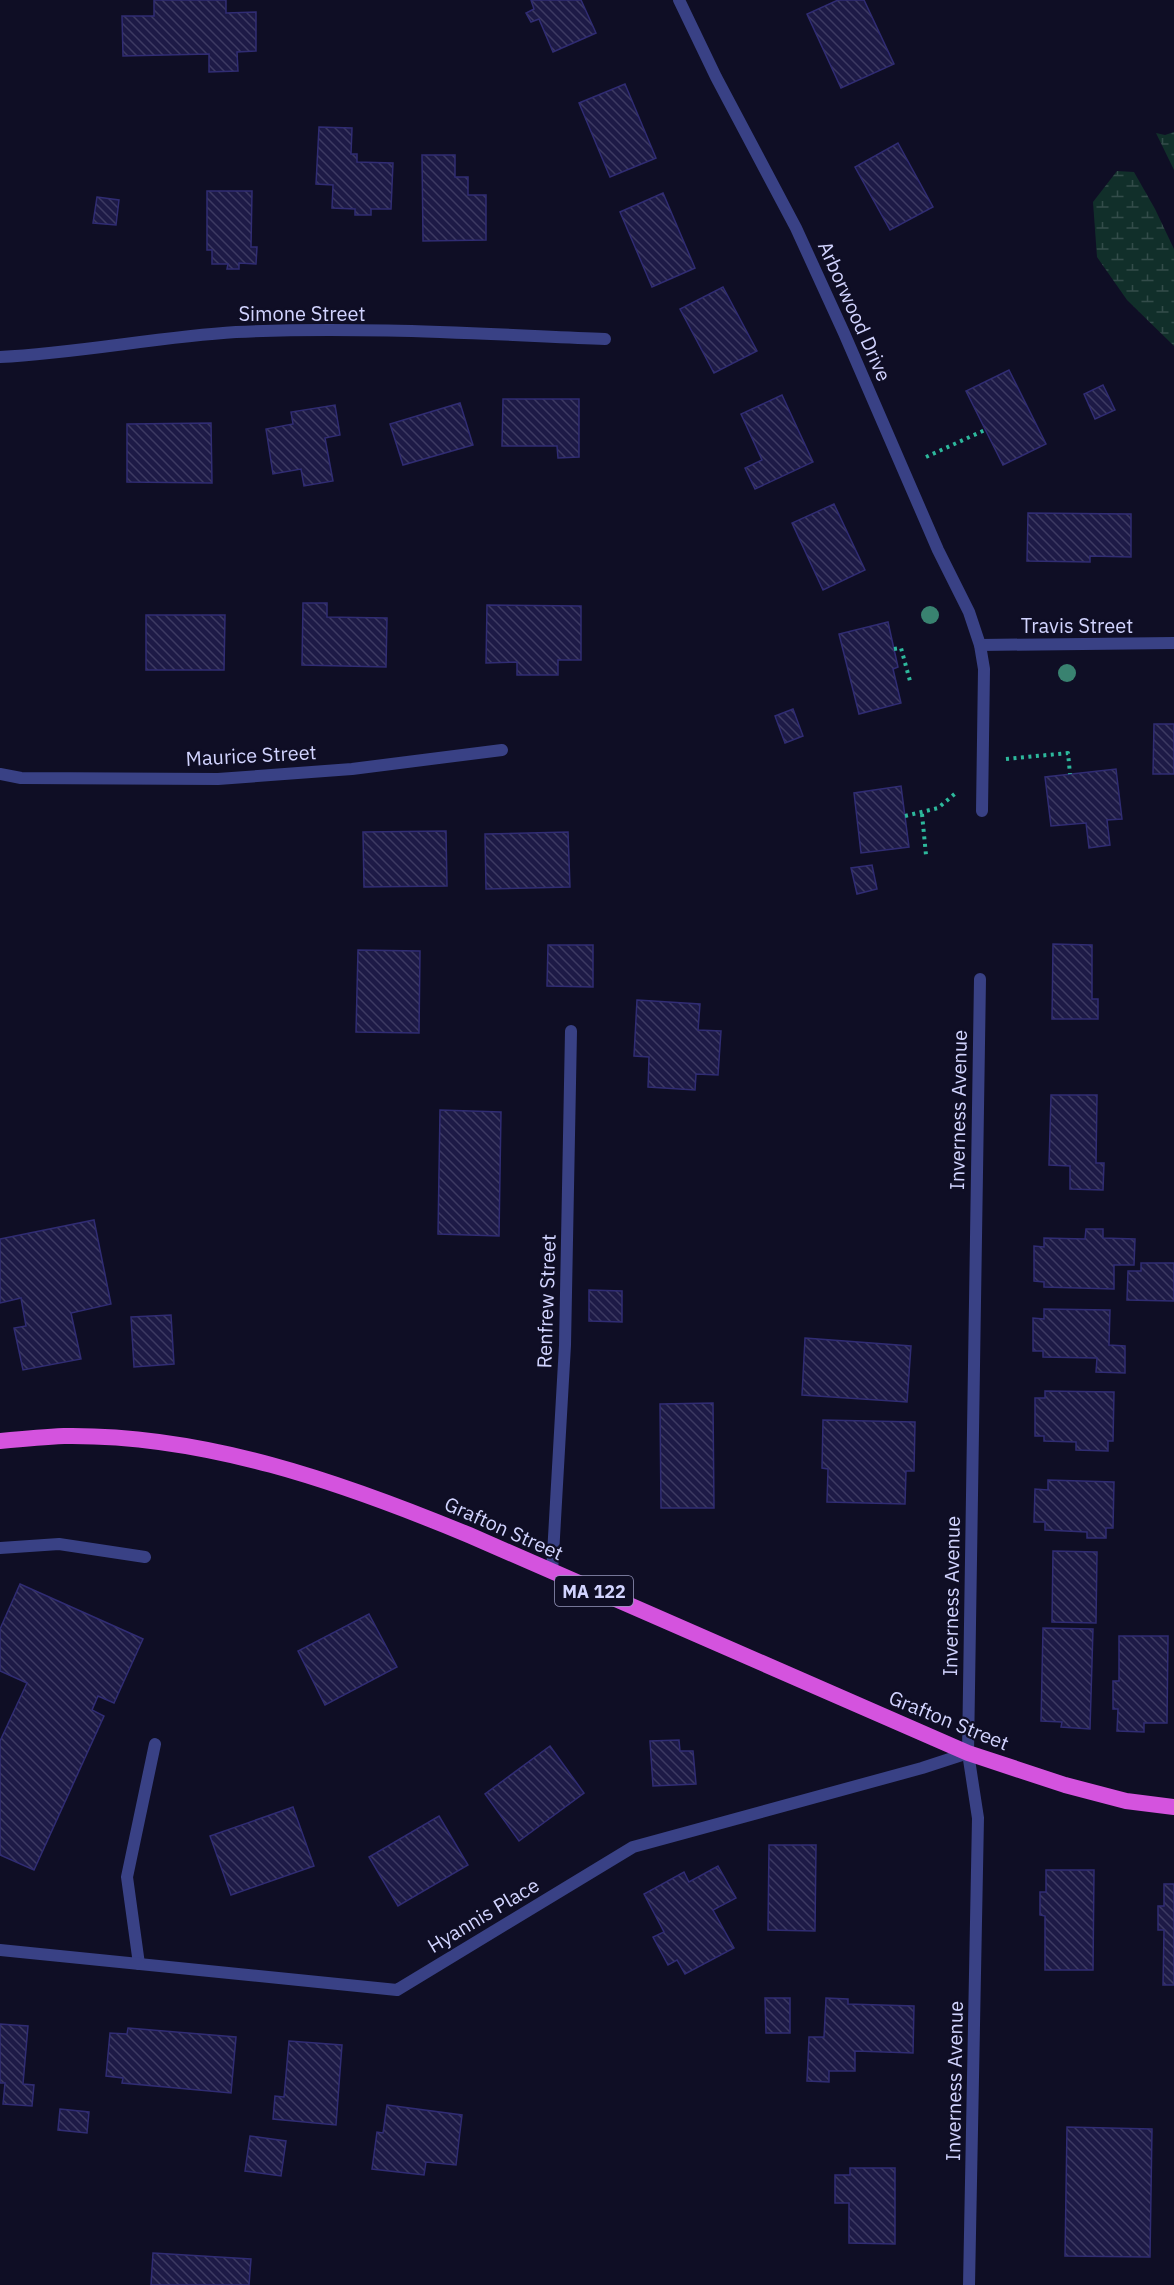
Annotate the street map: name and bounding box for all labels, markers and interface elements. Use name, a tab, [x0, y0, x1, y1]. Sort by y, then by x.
street label: Arborwood Drive	[812, 237, 898, 385]
street label: Simone Street	[238, 300, 366, 327]
street label: Travis Street	[1021, 612, 1133, 639]
street label: Maurice Street	[185, 738, 317, 772]
street label: Inverness Avenue	[943, 1030, 973, 1190]
street label: Renfrew Street	[530, 1233, 562, 1369]
street label: Grafton Street	[440, 1490, 568, 1566]
street label: Inverness Avenue	[936, 1516, 966, 1676]
road number: MA 122	[555, 1576, 633, 1606]
street label: Grafton Street	[885, 1684, 1013, 1756]
street label: Hyannis Place	[422, 1871, 544, 1959]
street label: Inverness Avenue	[939, 2001, 969, 2161]

